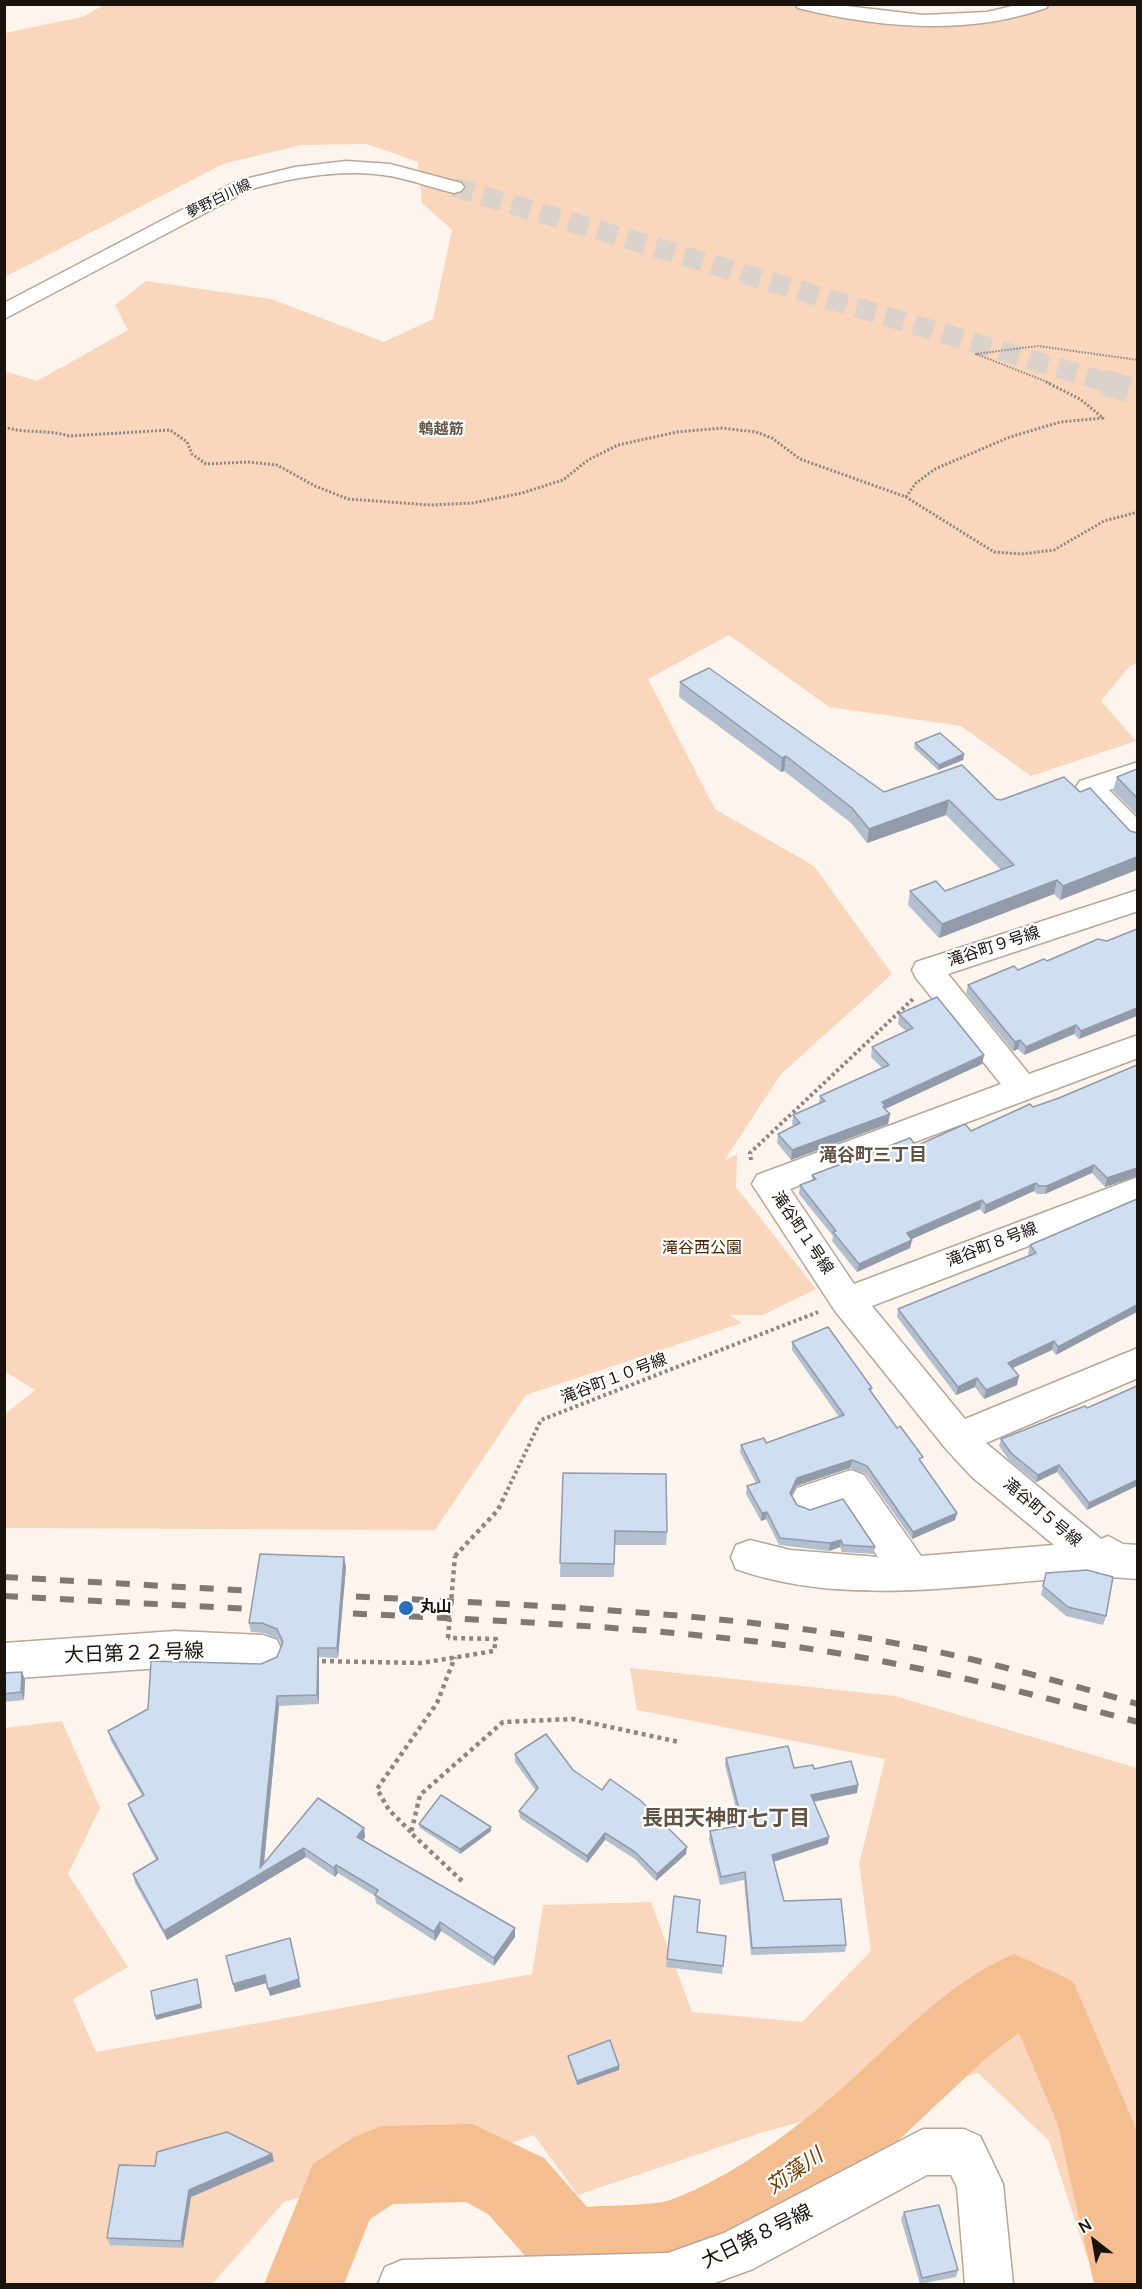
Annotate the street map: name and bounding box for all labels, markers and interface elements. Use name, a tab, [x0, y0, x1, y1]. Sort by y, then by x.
street label: 夢野白川線	[184, 176, 254, 222]
district label: 鵯越筋	[419, 421, 463, 439]
street label: 滝谷町９号線	[945, 923, 1043, 971]
district label: 滝谷町三丁目	[819, 1145, 927, 1167]
street label: 滝谷町１号線	[767, 1188, 837, 1278]
street label: 滝谷町８号線	[944, 1219, 1040, 1271]
park label: 滝谷西公園	[662, 1239, 742, 1259]
street label: 滝谷町１０号線	[558, 1350, 670, 1408]
street label: 滝谷町５号線	[999, 1475, 1085, 1551]
place label: 丸山	[420, 1598, 452, 1618]
marker: 丸山	[397, 1599, 415, 1617]
street label: 大日第２２号線	[64, 1640, 204, 1668]
district label: 長田天神町七丁目	[642, 1806, 810, 1832]
water label: 苅藻川	[762, 2144, 828, 2200]
street label: 大日第８号線	[698, 2200, 816, 2274]
north arrow	[1064, 2211, 1124, 2271]
text: N	[1074, 2213, 1095, 2238]

